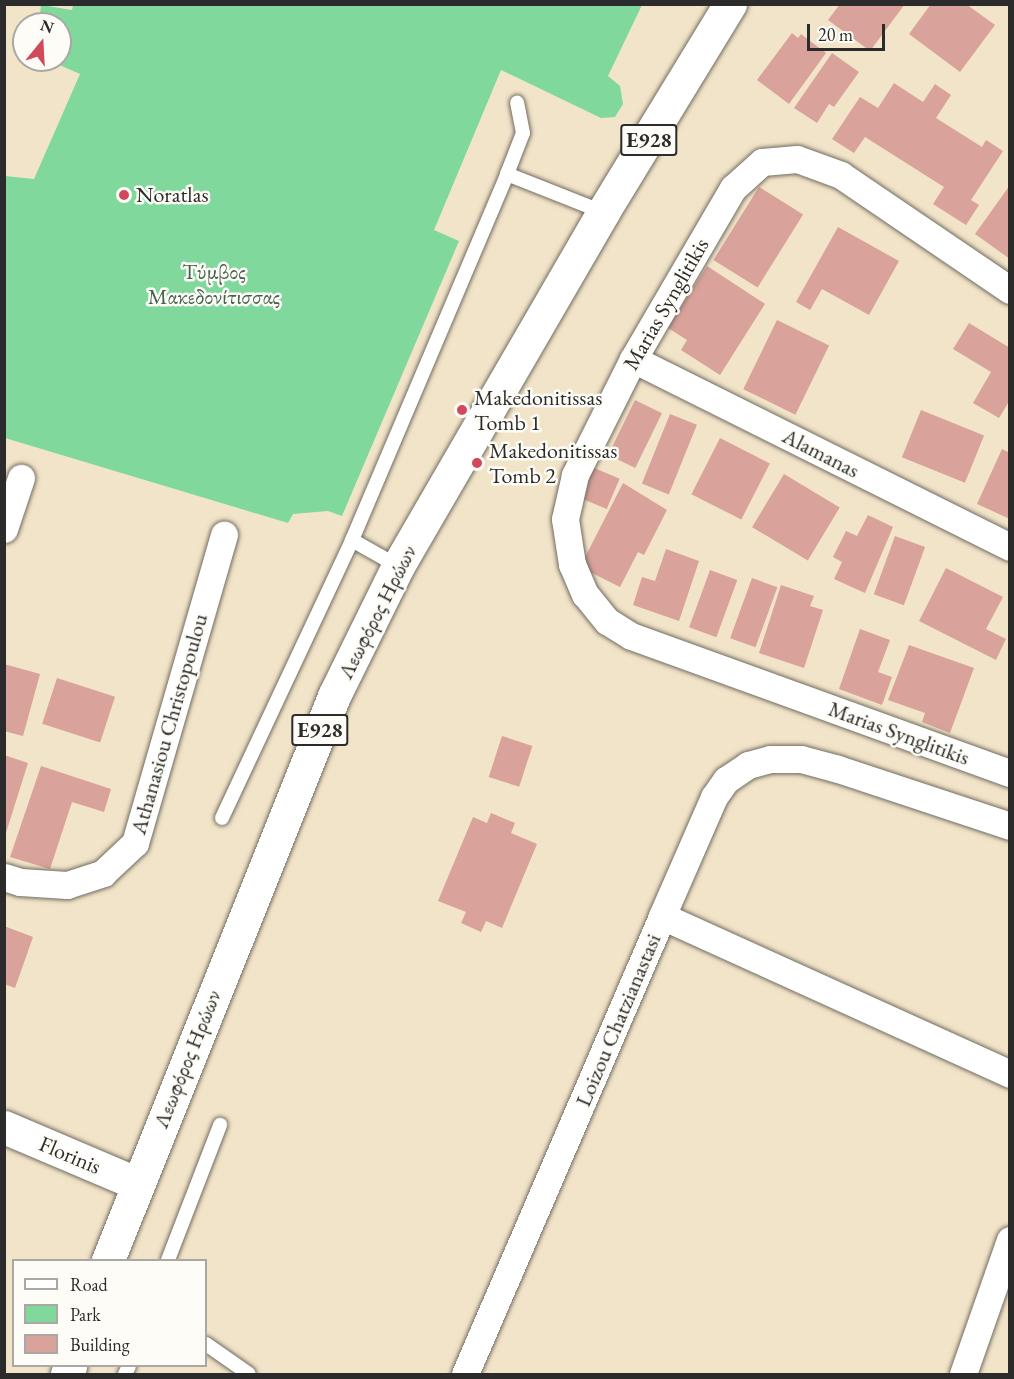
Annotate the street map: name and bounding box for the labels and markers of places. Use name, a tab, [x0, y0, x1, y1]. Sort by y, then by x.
place label: Noratlas	[136, 182, 209, 208]
marker: Noratlas	[117, 188, 131, 202]
place label: Makedonitissas Tomb 1	[474, 384, 602, 436]
marker: Makedonitissas Tomb 1	[455, 403, 469, 417]
place label: Makedonitissas Tomb 2	[489, 437, 617, 488]
marker: Makedonitissas Tomb 2	[470, 456, 484, 470]

